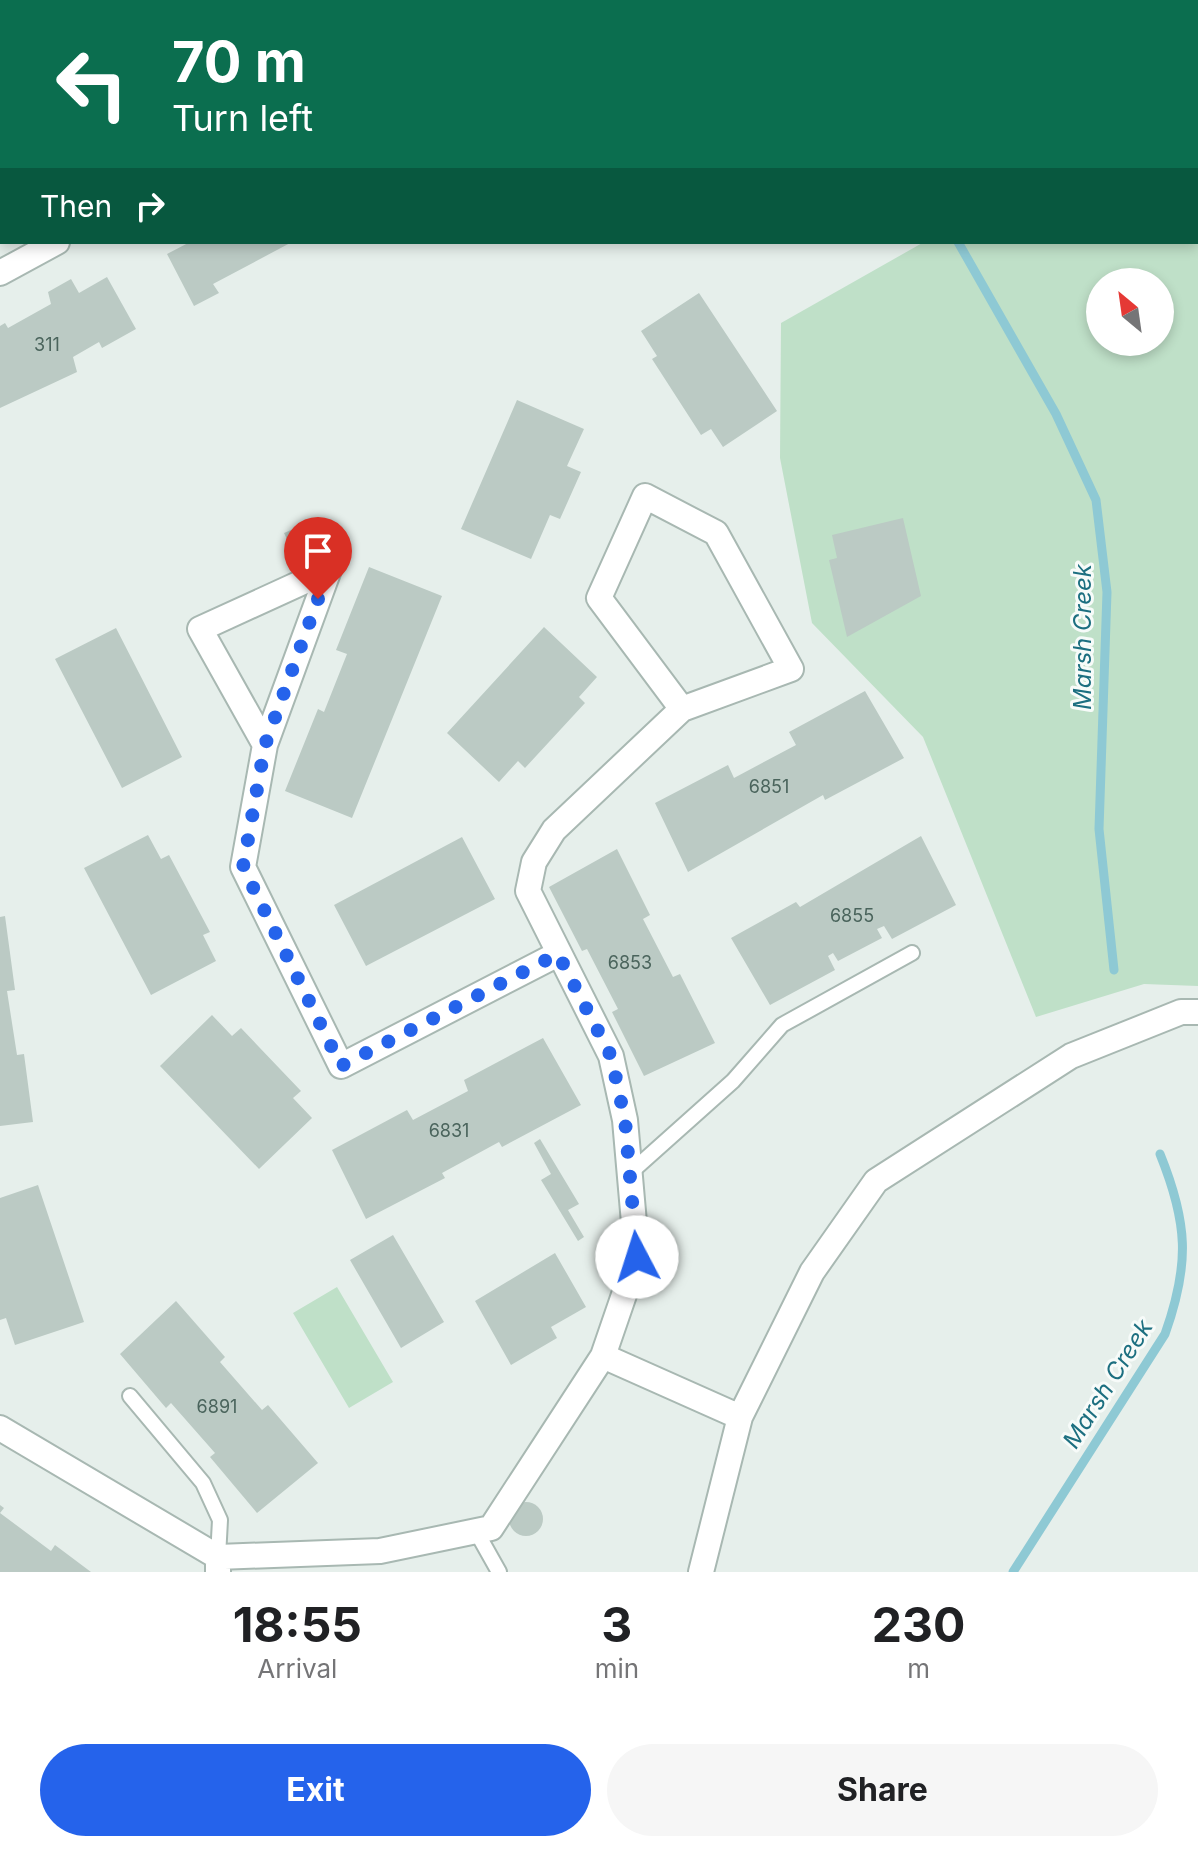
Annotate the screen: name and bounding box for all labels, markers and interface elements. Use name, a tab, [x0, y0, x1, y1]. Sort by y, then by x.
text: 70 m	[172, 28, 306, 96]
icon: left	[40, 32, 144, 136]
text: Turn left	[172, 96, 313, 140]
icon: right	[128, 184, 172, 228]
text: Then	[40, 188, 112, 224]
north arrow	[1086, 268, 1174, 356]
map controls	[1086, 268, 1174, 356]
house number: 311	[34, 334, 60, 355]
pin	[284, 517, 352, 599]
icon: arrive	[296, 529, 340, 573]
water label: Marsh Creek	[1068, 563, 1097, 710]
house number: 6851	[749, 776, 789, 797]
house number: 6855	[830, 905, 874, 926]
house number: 6853	[608, 952, 652, 973]
house number: 6831	[429, 1120, 469, 1141]
position arrow	[595, 1215, 679, 1299]
water label: Marsh Creek	[1057, 1313, 1159, 1453]
house number: 6891	[197, 1396, 237, 1417]
text: 18:55	[233, 1595, 362, 1654]
text: 3	[601, 1595, 632, 1654]
text: 230	[872, 1595, 965, 1654]
text: Arrival	[257, 1653, 337, 1684]
text: min	[595, 1653, 639, 1684]
text: m	[907, 1653, 930, 1684]
button: Exit	[40, 1744, 591, 1836]
button: Share	[607, 1744, 1158, 1836]

